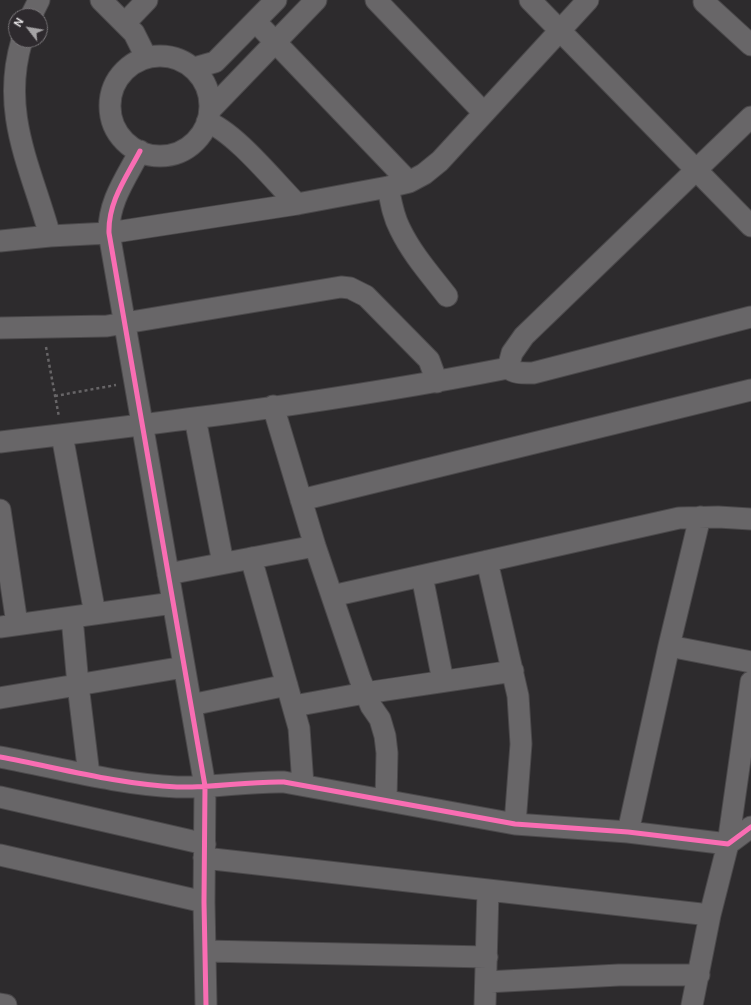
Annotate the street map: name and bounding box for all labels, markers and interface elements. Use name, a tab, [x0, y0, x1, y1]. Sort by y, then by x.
north arrow	[8, 8, 48, 48]
text: N	[11, 15, 27, 29]

